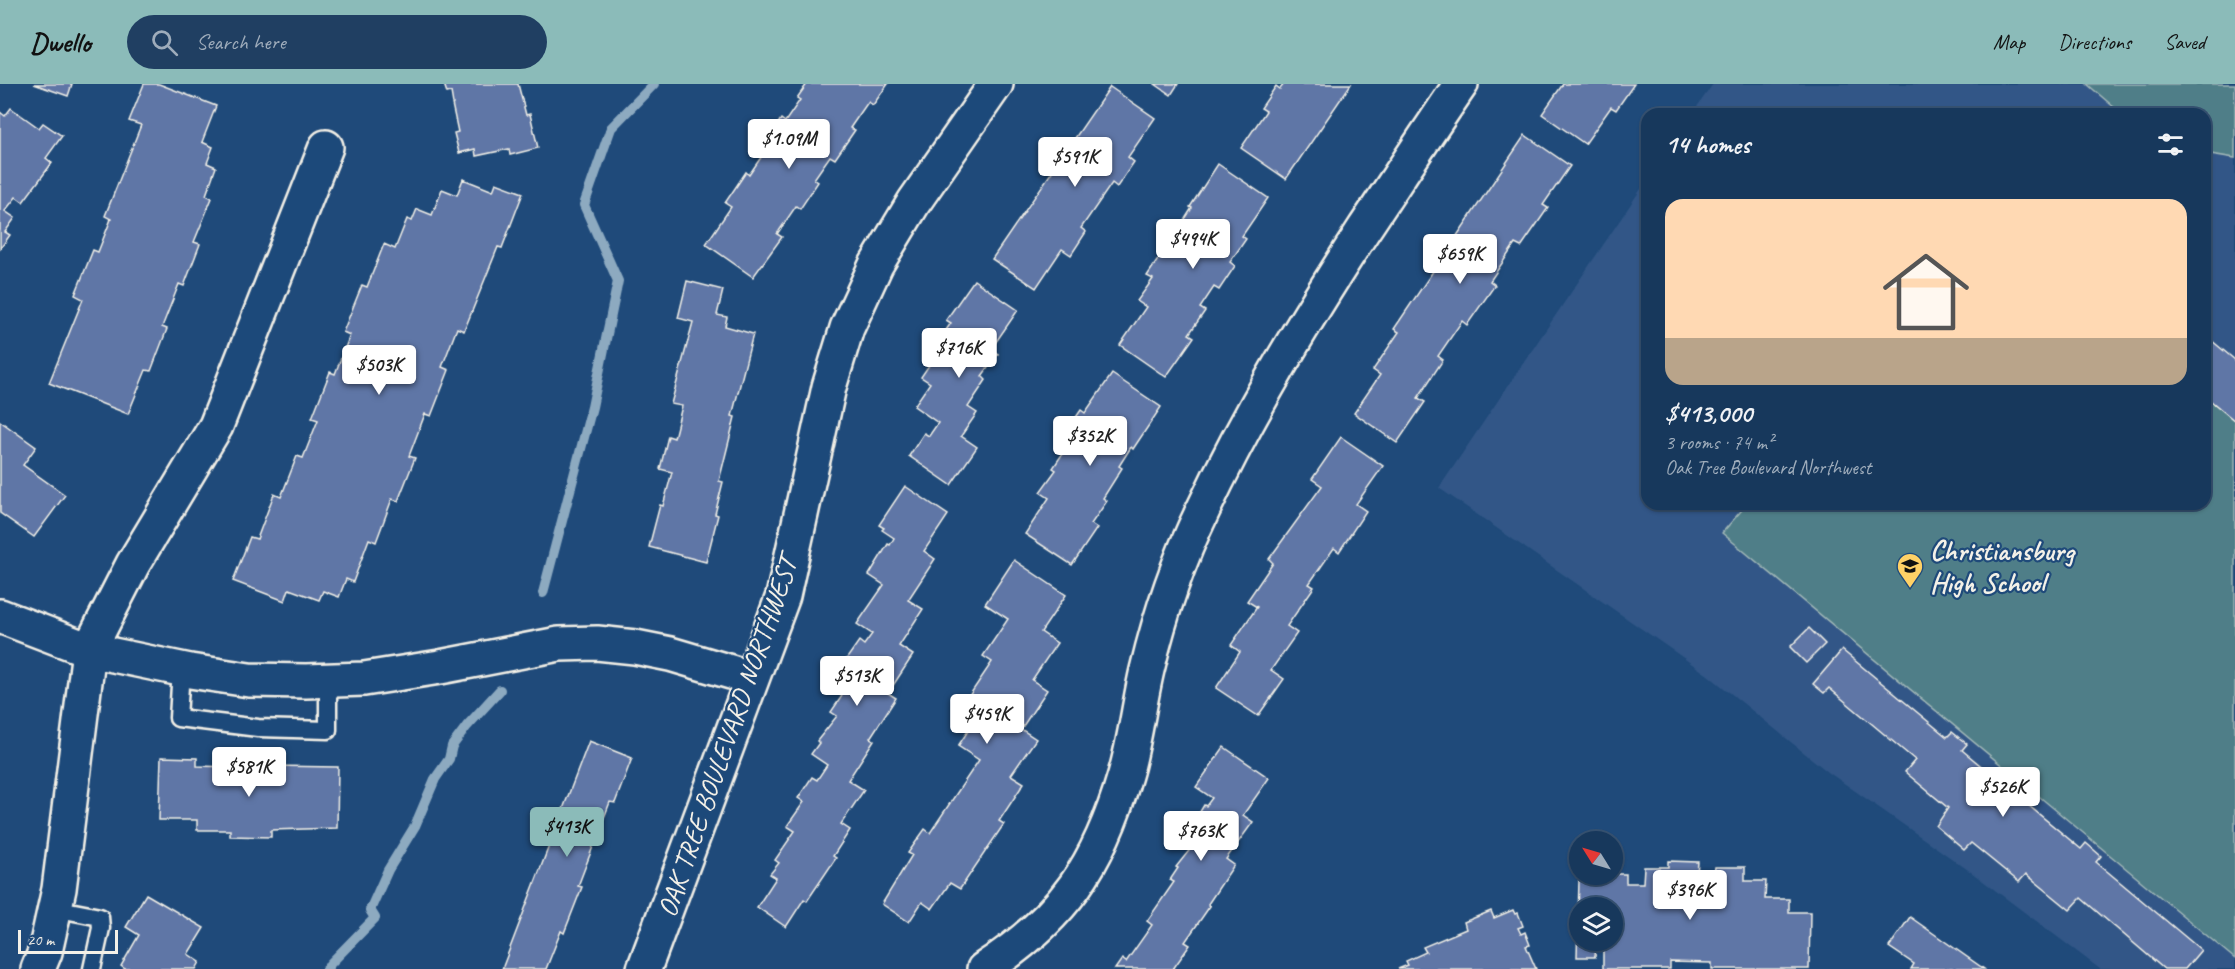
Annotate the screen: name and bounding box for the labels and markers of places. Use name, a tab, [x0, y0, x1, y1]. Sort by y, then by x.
pin: $1.09M	[740, 119, 838, 170]
pin: $591K	[1033, 137, 1117, 188]
pin: $494K	[1151, 219, 1235, 270]
pin: $659K	[1418, 234, 1502, 285]
pin: $716K	[917, 328, 1001, 379]
pin: $503K	[337, 345, 421, 396]
pin: $352K	[1048, 416, 1132, 467]
place label: Christiansburg High School	[1930, 533, 2077, 600]
school or university icon: Christiansburg High School	[1895, 551, 1925, 589]
pin: $513K	[815, 656, 899, 707]
pin: $459K	[945, 694, 1029, 745]
pin: $581K	[207, 747, 291, 798]
pin: $526K	[1961, 767, 2045, 818]
pin: $413K	[525, 807, 609, 858]
pin: $763K	[1159, 811, 1243, 862]
pin: $396K	[1648, 870, 1732, 921]

